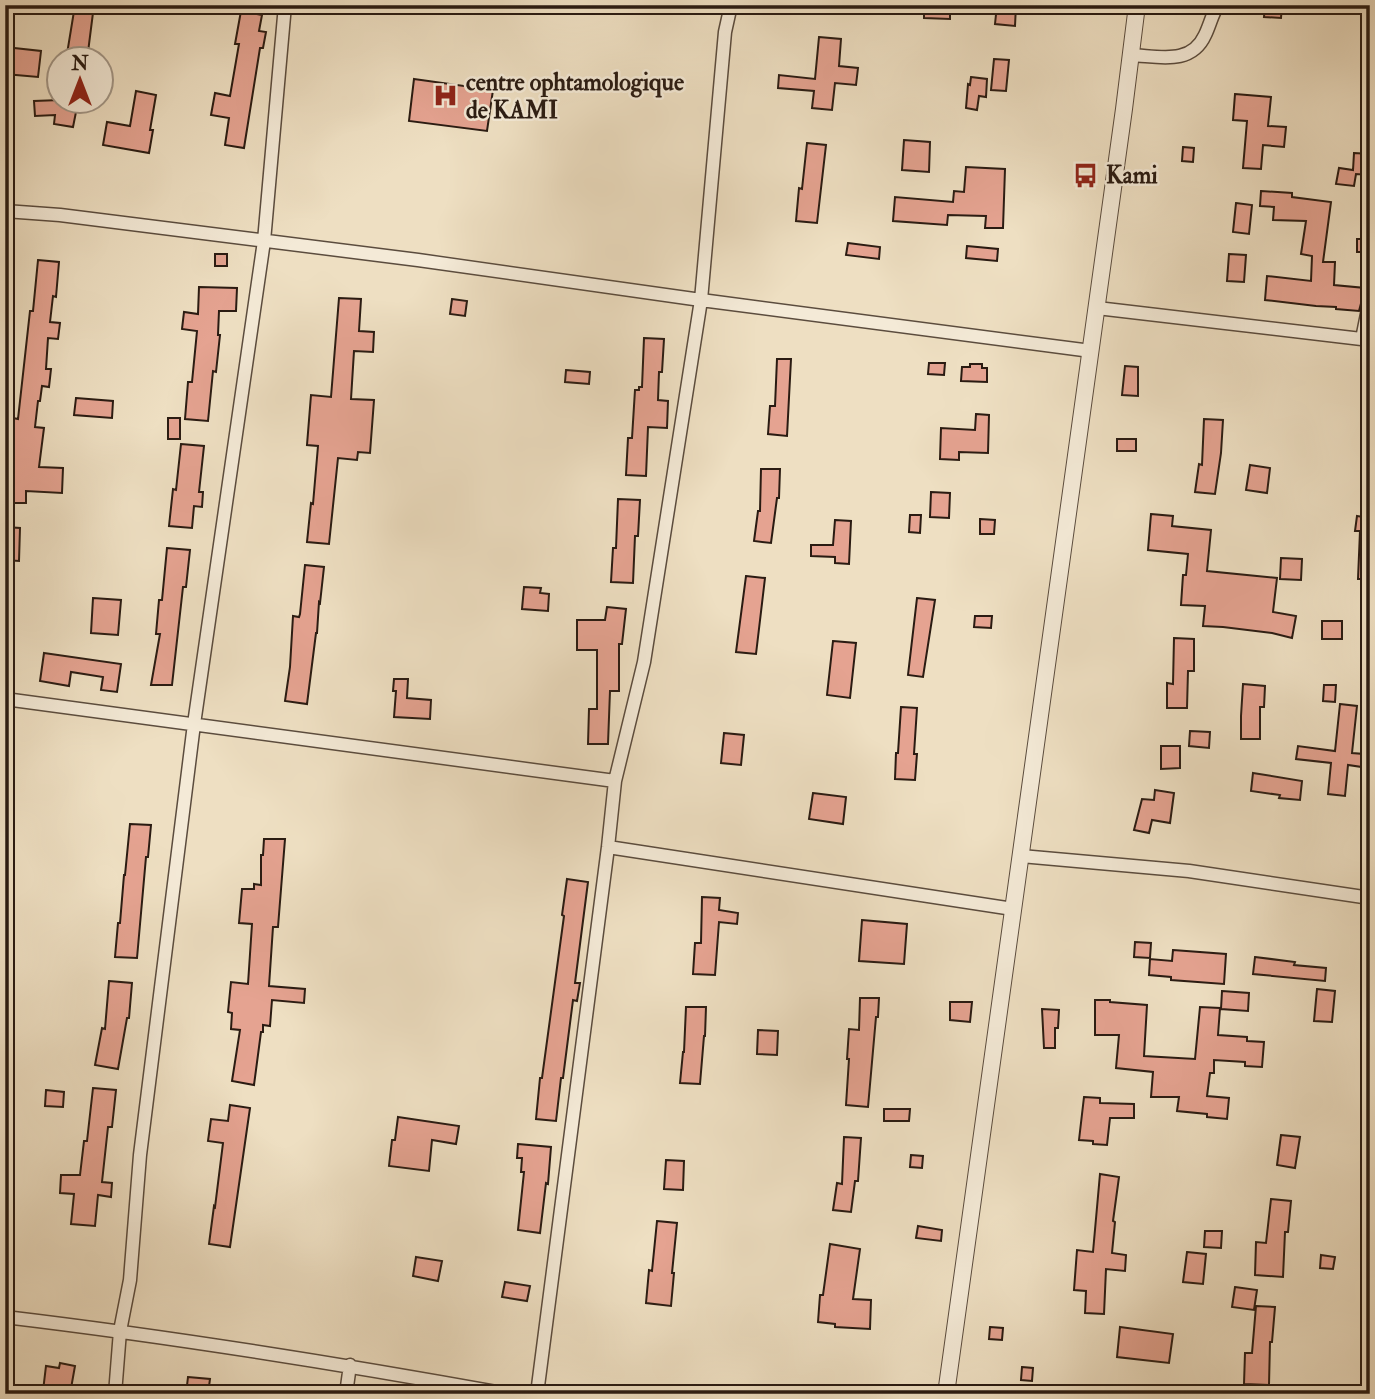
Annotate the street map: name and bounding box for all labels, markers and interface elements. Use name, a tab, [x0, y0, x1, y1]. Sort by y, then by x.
north arrow	[46, 46, 116, 116]
text: N	[70, 52, 89, 76]
place label: centre ophtamologique de KAMI	[466, 67, 684, 126]
hospital icon: centre ophtamologique de KAMI	[432, 82, 460, 110]
place label: Kami	[1106, 160, 1158, 191]
bus stop icon: Kami	[1072, 161, 1100, 189]

